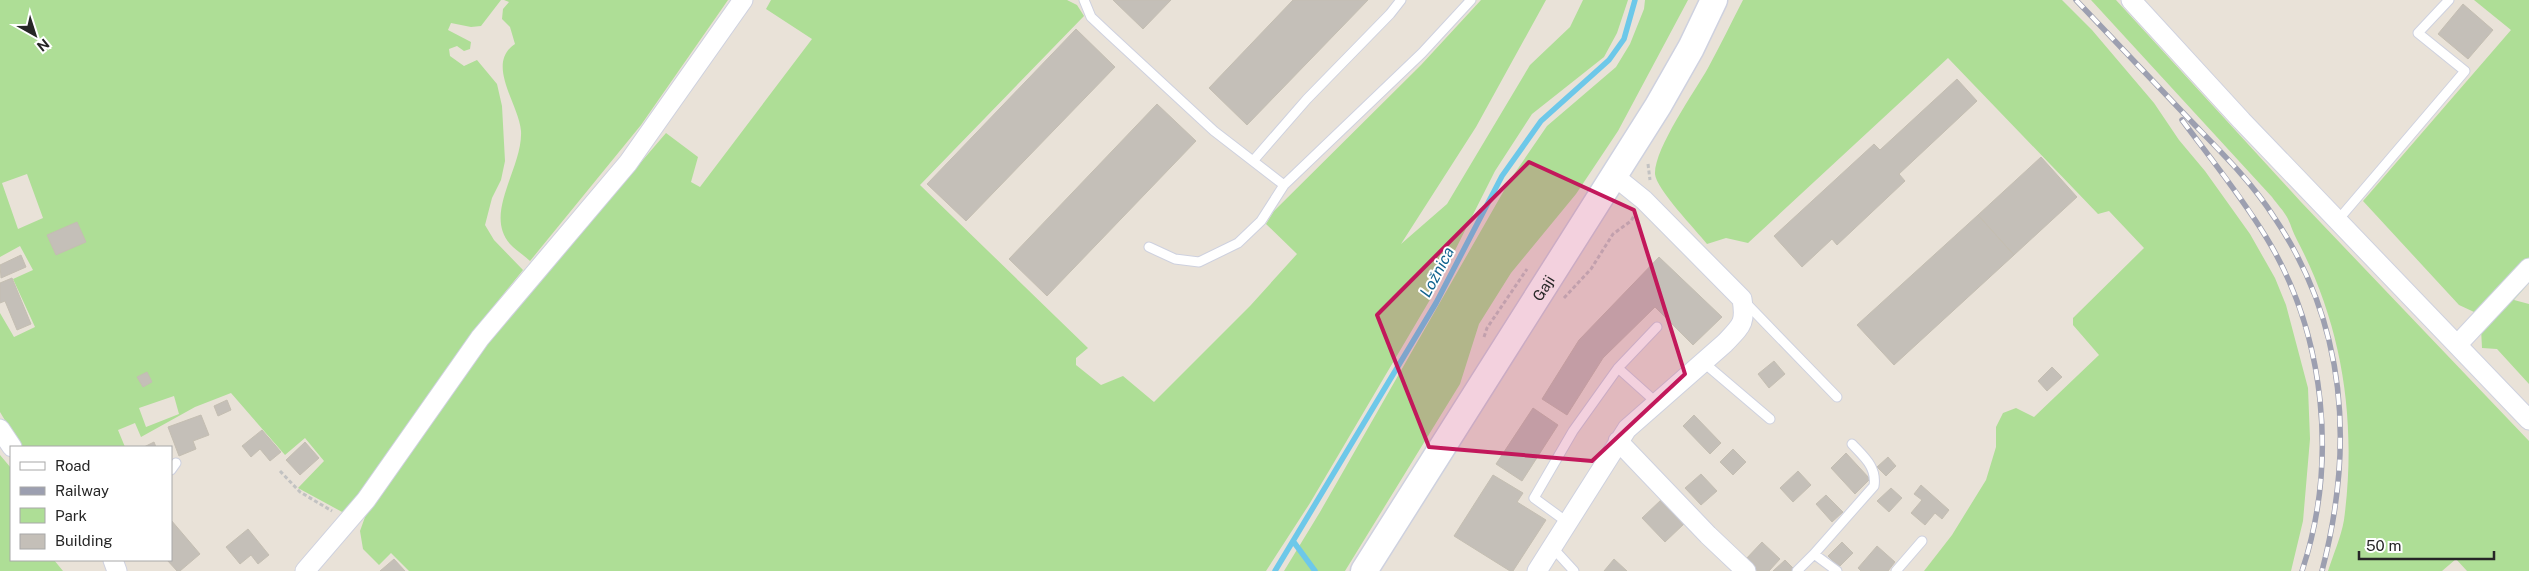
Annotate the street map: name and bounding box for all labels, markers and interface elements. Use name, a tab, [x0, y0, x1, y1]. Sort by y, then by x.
north arrow	[10, 10, 60, 60]
text: N	[34, 35, 52, 55]
water label: Ložnica	[1416, 244, 1458, 300]
street label: Gaji	[1529, 272, 1557, 304]
legend	[10, 446, 172, 561]
text: Road	[55, 457, 91, 474]
text: Railway	[55, 482, 109, 499]
text: Park	[55, 507, 87, 524]
scale bar	[2359, 528, 2494, 560]
text: Building	[55, 532, 113, 549]
text: 50 m	[2366, 537, 2401, 554]

